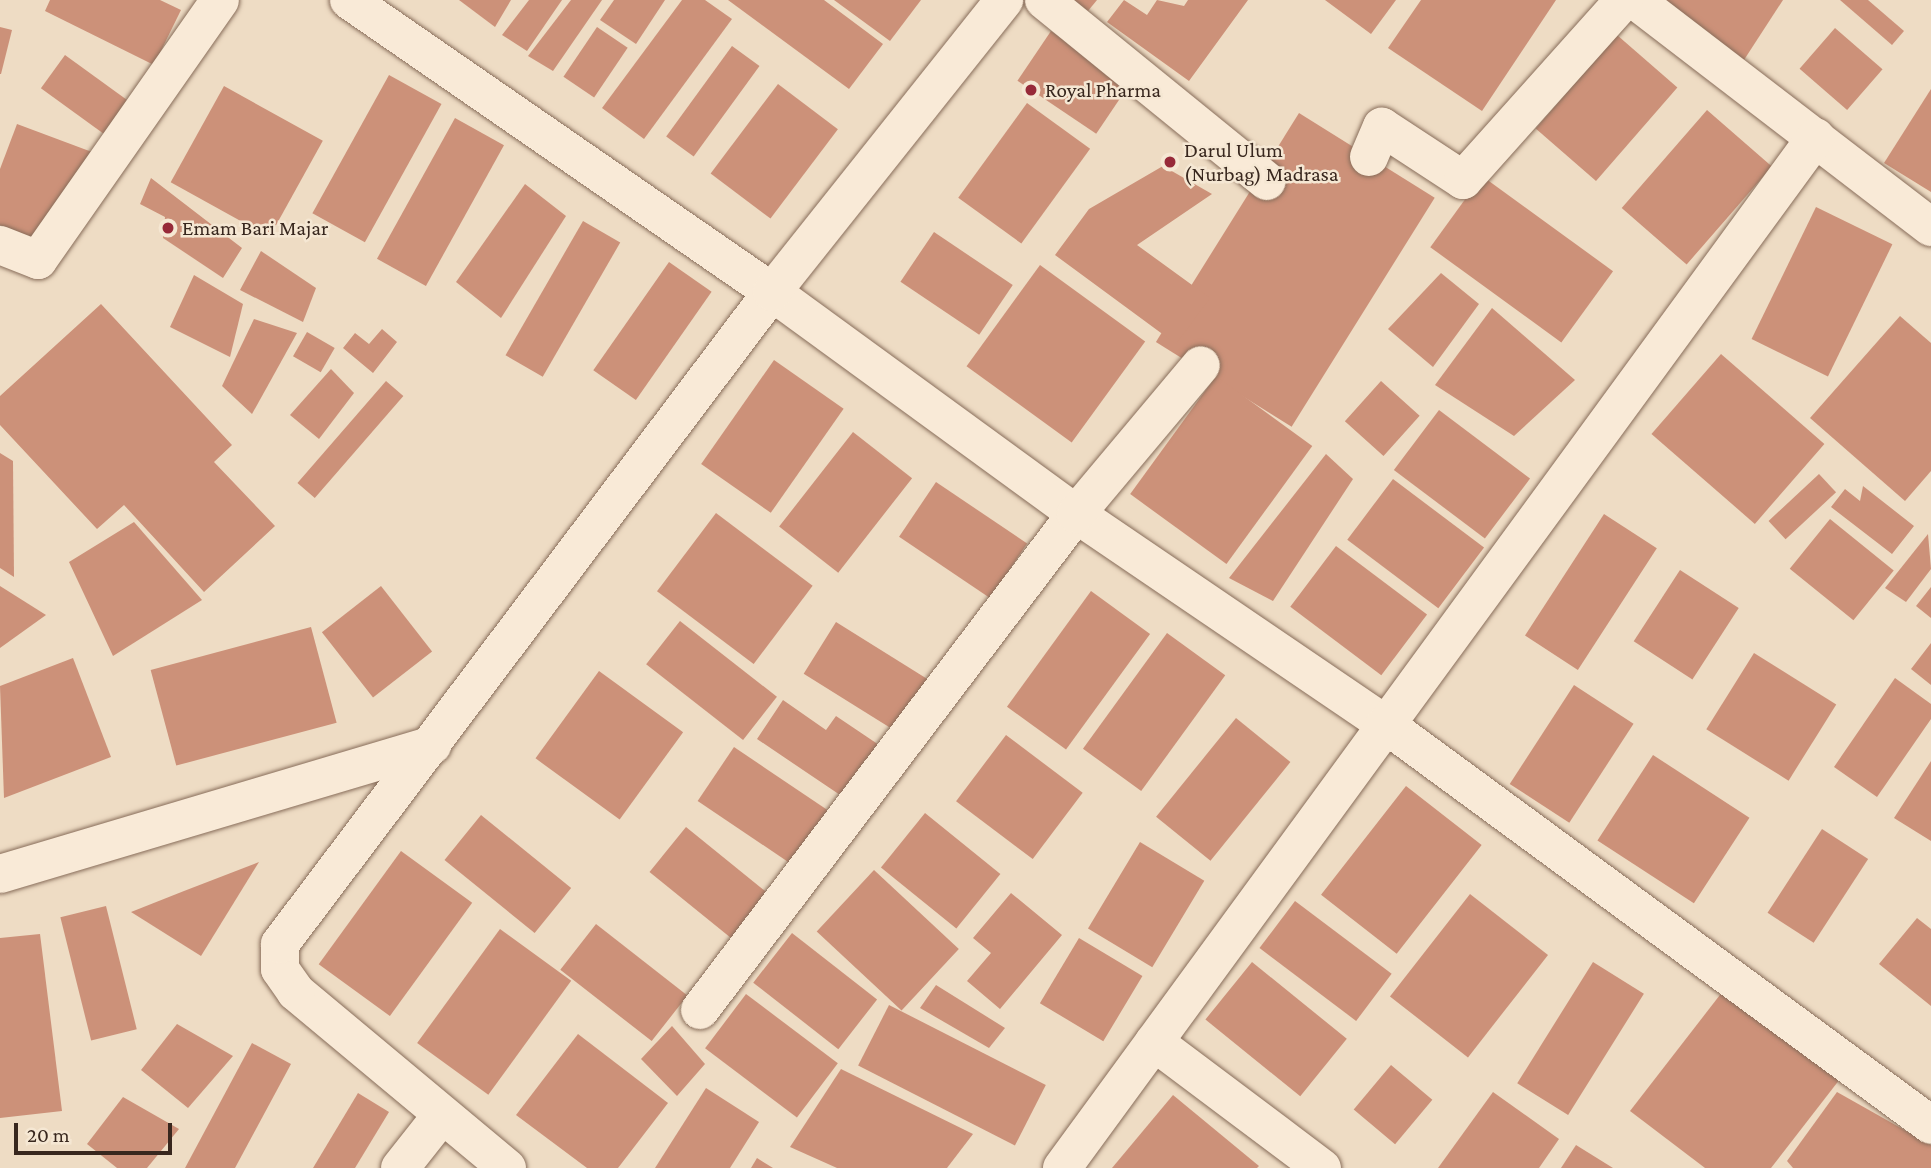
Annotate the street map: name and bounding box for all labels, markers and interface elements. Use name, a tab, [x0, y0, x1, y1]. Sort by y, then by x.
place label: Royal Pharma	[1045, 77, 1161, 103]
marker: Royal Pharma	[1023, 82, 1039, 98]
place label: Darul Ulum (Nurbag) Madrasa	[1184, 137, 1339, 187]
marker: Darul Ulum (Nurbag) Madrasa	[1162, 154, 1178, 170]
place label: Emam Bari Majar	[182, 215, 328, 241]
marker: Emam Bari Majar	[160, 220, 176, 236]
scale bar	[18, 1108, 175, 1152]
text: 20 m	[27, 1123, 70, 1147]

